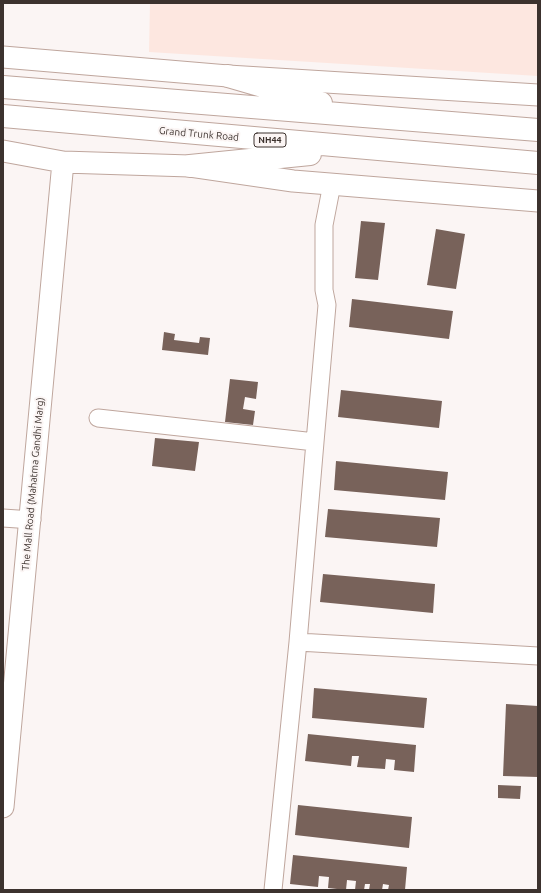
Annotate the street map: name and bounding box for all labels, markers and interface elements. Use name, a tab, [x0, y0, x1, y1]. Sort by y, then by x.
street label: Grand Trunk Road	[159, 125, 239, 143]
road number: NH44	[254, 133, 286, 147]
street label: The Mall Road (Mahatma Gandhi Marg)	[19, 397, 47, 571]

